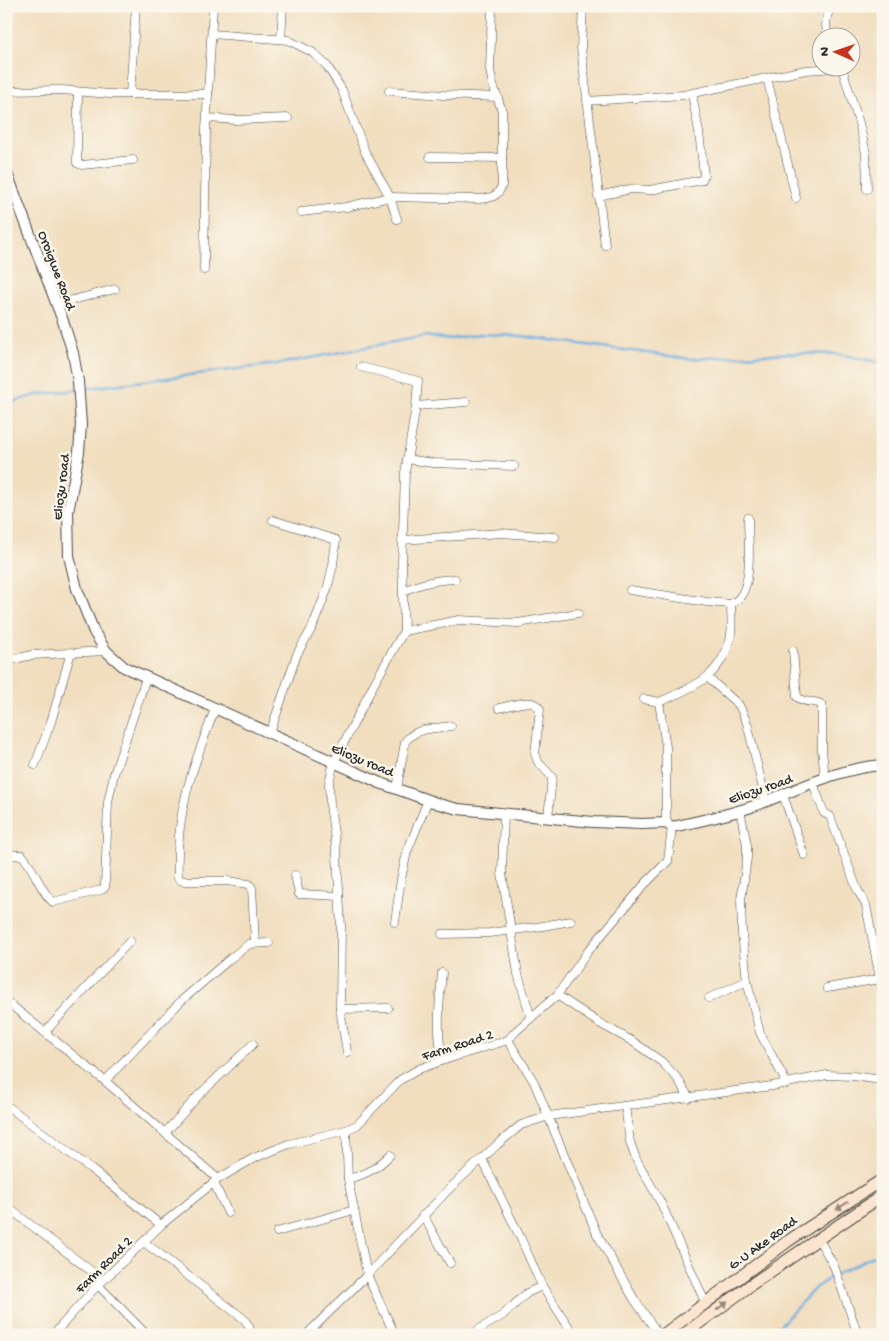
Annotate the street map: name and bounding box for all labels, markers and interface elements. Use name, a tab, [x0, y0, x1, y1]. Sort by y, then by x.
north arrow	[812, 28, 862, 78]
text: N	[817, 47, 834, 56]
street label: Oroigwe Road	[33, 229, 79, 315]
street label: Eliozu road	[50, 452, 75, 521]
street label: Eliozu road	[328, 741, 398, 783]
street label: Eliozu road	[727, 771, 797, 809]
street label: Farm Road 2	[419, 1027, 496, 1066]
one-way arrow	[835, 1201, 849, 1210]
street label: G.U Ake Road	[726, 1213, 802, 1274]
street label: Farm Road 2	[72, 1234, 137, 1299]
one-way arrow	[715, 1301, 729, 1311]

